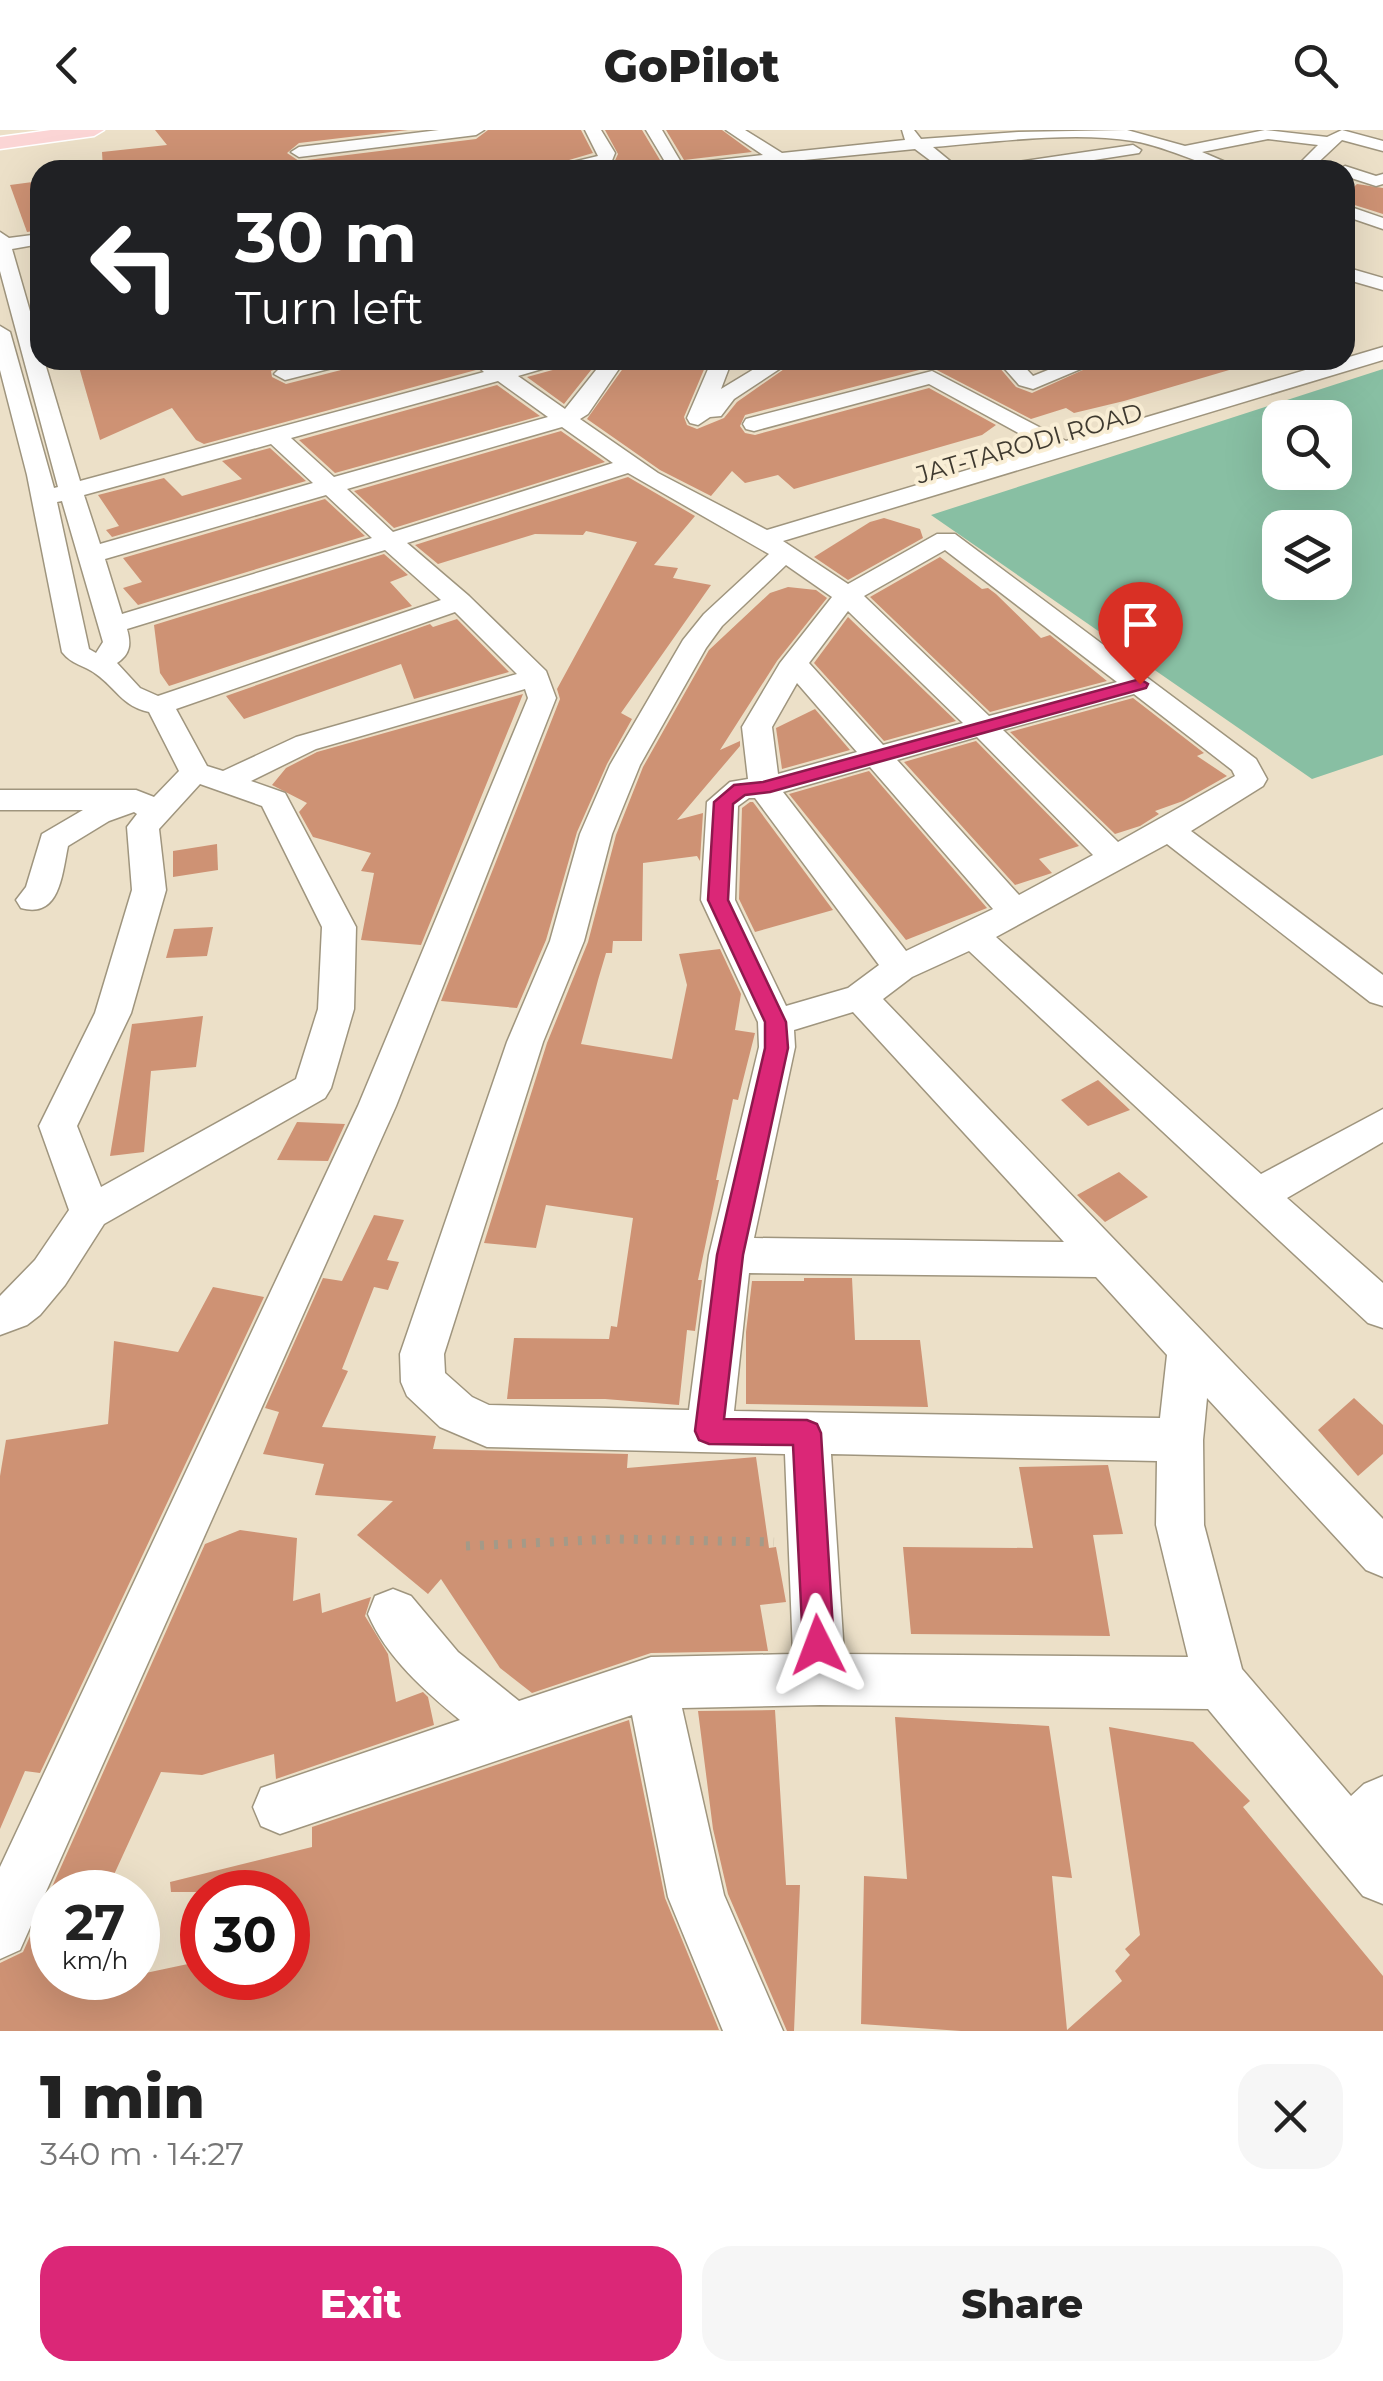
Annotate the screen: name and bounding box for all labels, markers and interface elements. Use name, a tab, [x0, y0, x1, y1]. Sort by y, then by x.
icon: back	[40, 38, 95, 93]
text: GoPilot	[603, 38, 780, 93]
icon: search	[1288, 38, 1343, 93]
text: 30 m	[235, 194, 417, 280]
icon: left	[70, 200, 200, 330]
text: Turn left	[235, 280, 423, 335]
street label: JAT-TARODI ROAD	[911, 396, 1146, 490]
map controls	[1262, 400, 1352, 600]
button: search	[1262, 400, 1352, 490]
button: layers	[1262, 510, 1352, 600]
pin	[1098, 582, 1183, 685]
icon: arrive	[1113, 597, 1168, 652]
position arrow	[766, 1593, 870, 1697]
speed limit sign: 30	[180, 1870, 310, 2000]
text: 27	[65, 1892, 125, 1953]
text: km/h	[62, 1945, 128, 1975]
text: 1 min	[40, 2060, 205, 2133]
button: close	[1238, 2064, 1343, 2169]
text: 340 m · 14:27	[40, 2134, 244, 2173]
button: Exit	[40, 2246, 682, 2361]
button: Share	[702, 2246, 1343, 2361]

